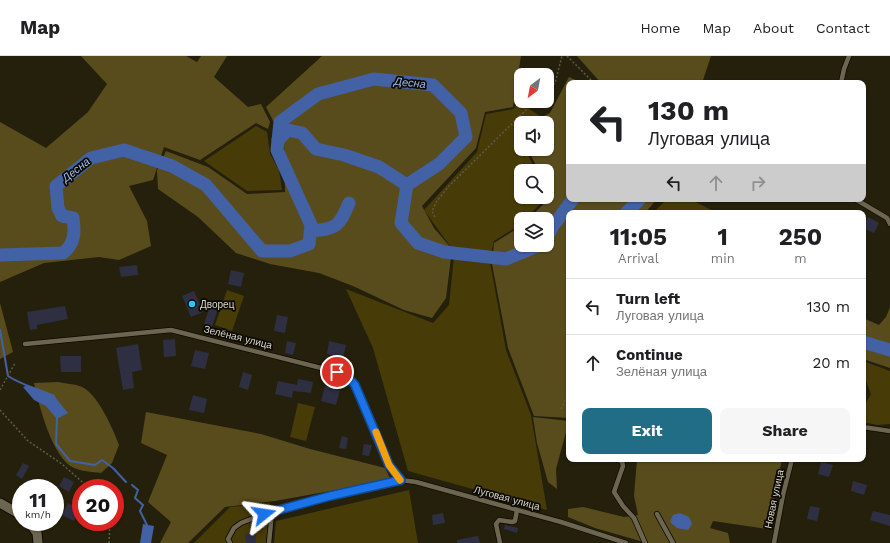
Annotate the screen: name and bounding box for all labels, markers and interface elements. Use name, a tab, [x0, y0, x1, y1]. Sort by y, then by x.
text: Map	[20, 16, 60, 39]
text: Home	[640, 20, 680, 36]
text: Map	[702, 20, 731, 36]
text: About	[753, 20, 794, 36]
text: Contact	[816, 20, 870, 36]
north arrow	[514, 68, 554, 108]
map controls	[514, 68, 554, 252]
water label: Десна	[392, 75, 426, 91]
text: 130 m	[648, 94, 729, 127]
icon: left	[582, 96, 634, 148]
button: sound	[514, 116, 554, 156]
text: Луговая улица	[648, 128, 770, 149]
water label: Десна	[58, 155, 92, 186]
button: search	[514, 164, 554, 204]
icon: left	[663, 172, 685, 194]
icon: ahead	[705, 172, 727, 194]
icon: right	[747, 172, 769, 194]
button: layers	[514, 212, 554, 252]
text: 11:05	[610, 223, 667, 251]
text: 1	[718, 223, 728, 251]
text: 250	[778, 223, 822, 251]
text: Arrival	[618, 251, 659, 266]
text: min	[711, 251, 735, 266]
text: m	[794, 251, 807, 266]
text: Turn left	[616, 290, 680, 308]
icon: left	[582, 296, 604, 318]
text: 130 m	[807, 298, 850, 316]
marker: Дворец	[187, 299, 197, 309]
place label: Дворец	[200, 299, 235, 310]
text: Луговая улица	[616, 308, 704, 323]
street label: Зелёная улица	[203, 323, 274, 351]
text: Continue	[616, 346, 683, 364]
icon: ahead	[582, 352, 604, 374]
text: 20 m	[813, 354, 850, 372]
pin	[320, 355, 354, 389]
icon: arrive	[326, 361, 348, 383]
text: Зелёная улица	[616, 364, 707, 379]
button: Exit	[582, 408, 712, 454]
button: Share	[720, 408, 850, 454]
street label: Новая улица	[762, 468, 786, 529]
speed limit sign: 20	[72, 479, 124, 531]
street label: Луговая улица	[473, 484, 542, 512]
text: 11	[29, 488, 47, 512]
position arrow	[243, 493, 285, 535]
text: km/h	[25, 509, 51, 520]

